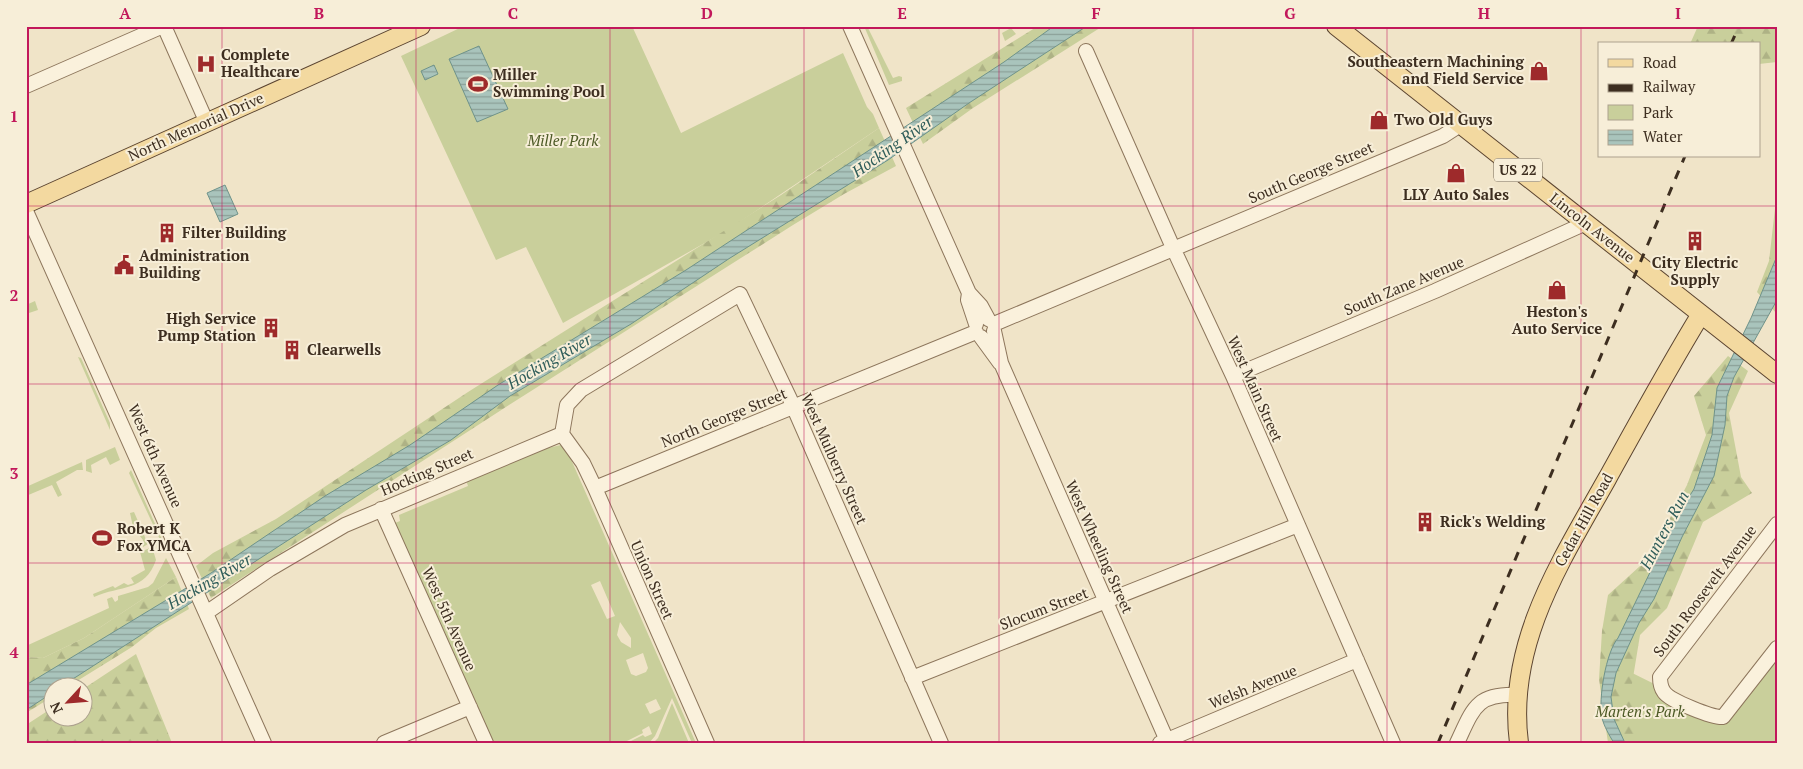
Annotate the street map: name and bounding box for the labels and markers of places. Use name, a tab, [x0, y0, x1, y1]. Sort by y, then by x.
place label: Complete Healthcare	[221, 44, 300, 81]
place label: Southeastern Machining and Field Service	[1347, 51, 1525, 88]
hospital icon: Complete Healthcare	[195, 53, 217, 75]
shop icon: Southeastern Machining and Field Service	[1528, 60, 1550, 82]
place label: Miller Swimming Pool	[493, 64, 605, 101]
sports icon: Miller Swimming Pool	[467, 73, 489, 95]
shop icon: Two Old Guys	[1368, 109, 1390, 131]
place label: Two Old Guys	[1394, 109, 1493, 129]
shop icon: LLY Auto Sales	[1445, 162, 1467, 184]
place label: LLY Auto Sales	[1403, 184, 1509, 204]
building icon: Filter Building	[156, 222, 178, 244]
place label: Filter Building	[182, 222, 287, 242]
building icon: City Electric Supply	[1684, 230, 1706, 252]
place label: Administration Building	[139, 245, 250, 282]
place label: City Electric Supply	[1652, 252, 1738, 289]
public building icon: Administration Building	[113, 254, 135, 276]
shop icon: Heston's Auto Service	[1546, 279, 1568, 301]
place label: Heston's Auto Service	[1512, 301, 1602, 338]
place label: High Service Pump Station	[158, 308, 256, 345]
building icon: High Service Pump Station	[260, 317, 282, 339]
building icon: Clearwells	[281, 339, 303, 361]
place label: Clearwells	[307, 339, 381, 359]
building icon: Rick's Welding	[1414, 511, 1436, 533]
place label: Rick's Welding	[1440, 511, 1546, 531]
place label: Robert K Fox YMCA	[117, 518, 192, 555]
sports icon: Robert K Fox YMCA	[91, 527, 113, 549]

